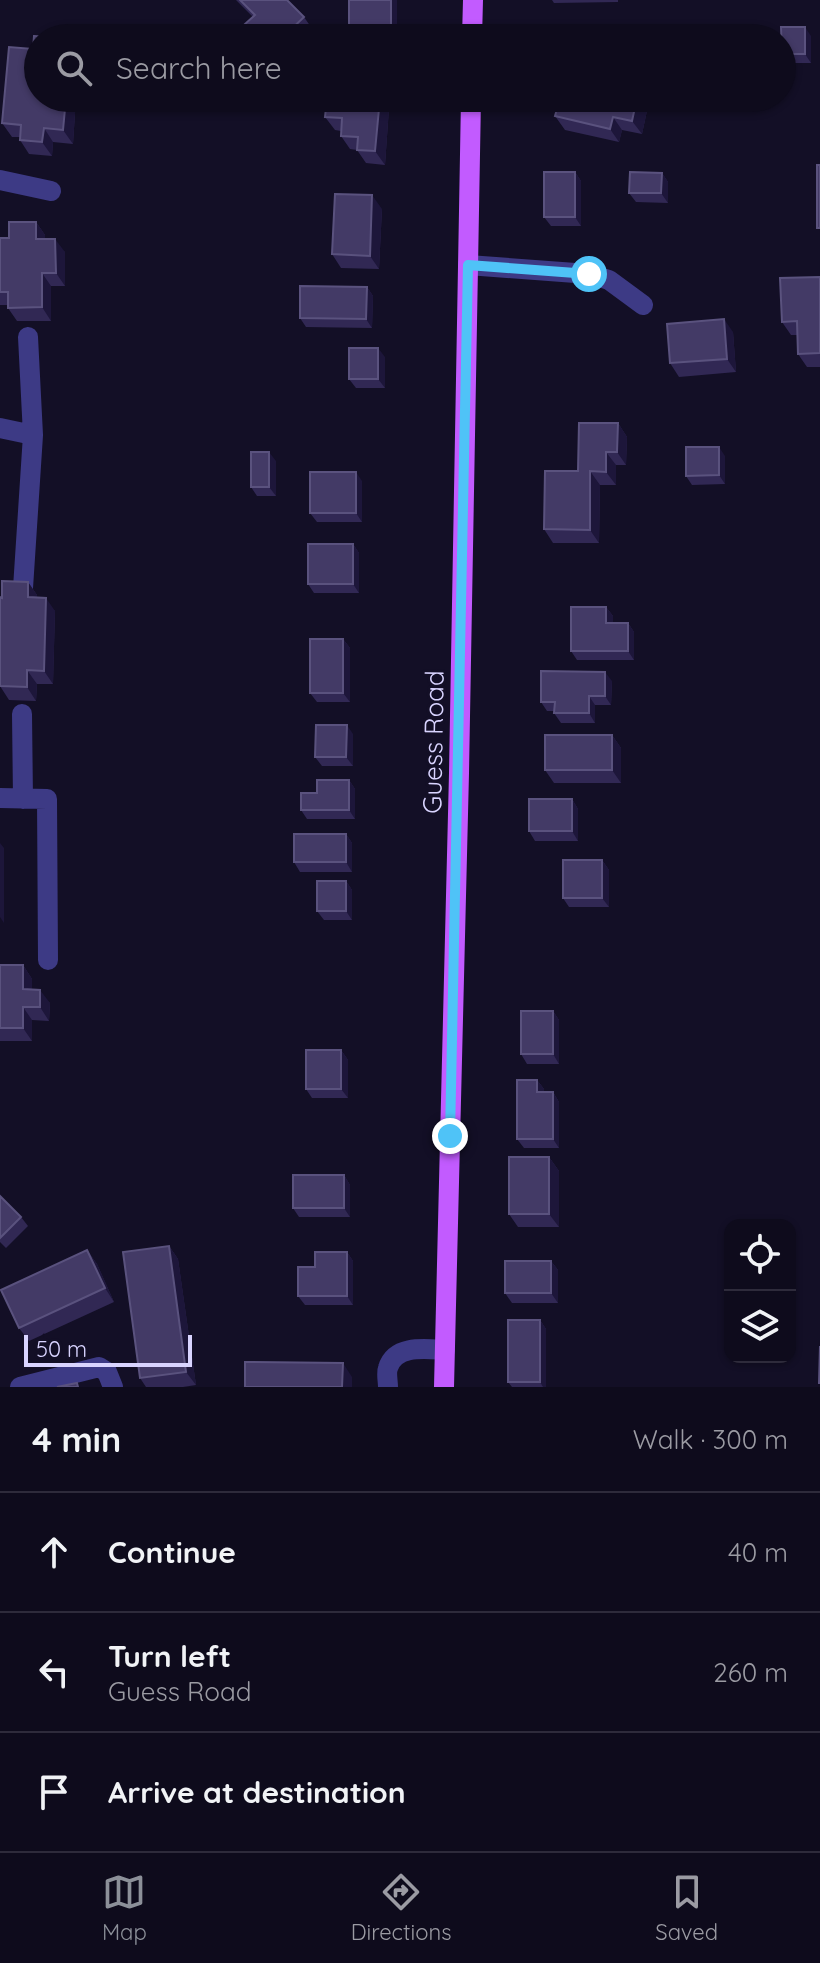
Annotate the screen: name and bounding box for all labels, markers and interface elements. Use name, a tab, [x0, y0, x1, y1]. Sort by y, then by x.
search box	[24, 24, 796, 112]
icon: search	[52, 46, 96, 90]
text: Search here	[116, 49, 282, 87]
route start	[571, 256, 607, 292]
street label: Guess Road	[415, 670, 451, 814]
route end	[432, 1118, 468, 1154]
map controls	[724, 1219, 796, 1363]
button: locate	[724, 1219, 796, 1291]
button: layers	[724, 1291, 796, 1363]
scale bar	[24, 1331, 192, 1367]
text: 50 m	[36, 1335, 87, 1363]
text: 4 min	[32, 1418, 121, 1461]
text: Walk · 300 m	[633, 1423, 788, 1456]
icon: ahead	[32, 1530, 76, 1574]
text: Continue	[108, 1533, 236, 1571]
text: 40 m	[728, 1536, 788, 1569]
text: Turn left	[108, 1637, 231, 1675]
icon: left	[32, 1650, 76, 1694]
text: 260 m	[713, 1656, 788, 1689]
text: Guess Road	[108, 1675, 252, 1708]
icon: arrive	[32, 1770, 76, 1814]
text: Arrive at destination	[108, 1773, 406, 1811]
tab: Map	[102, 1870, 147, 1946]
tab: Directions	[351, 1870, 451, 1946]
tab: Saved	[655, 1870, 718, 1946]

